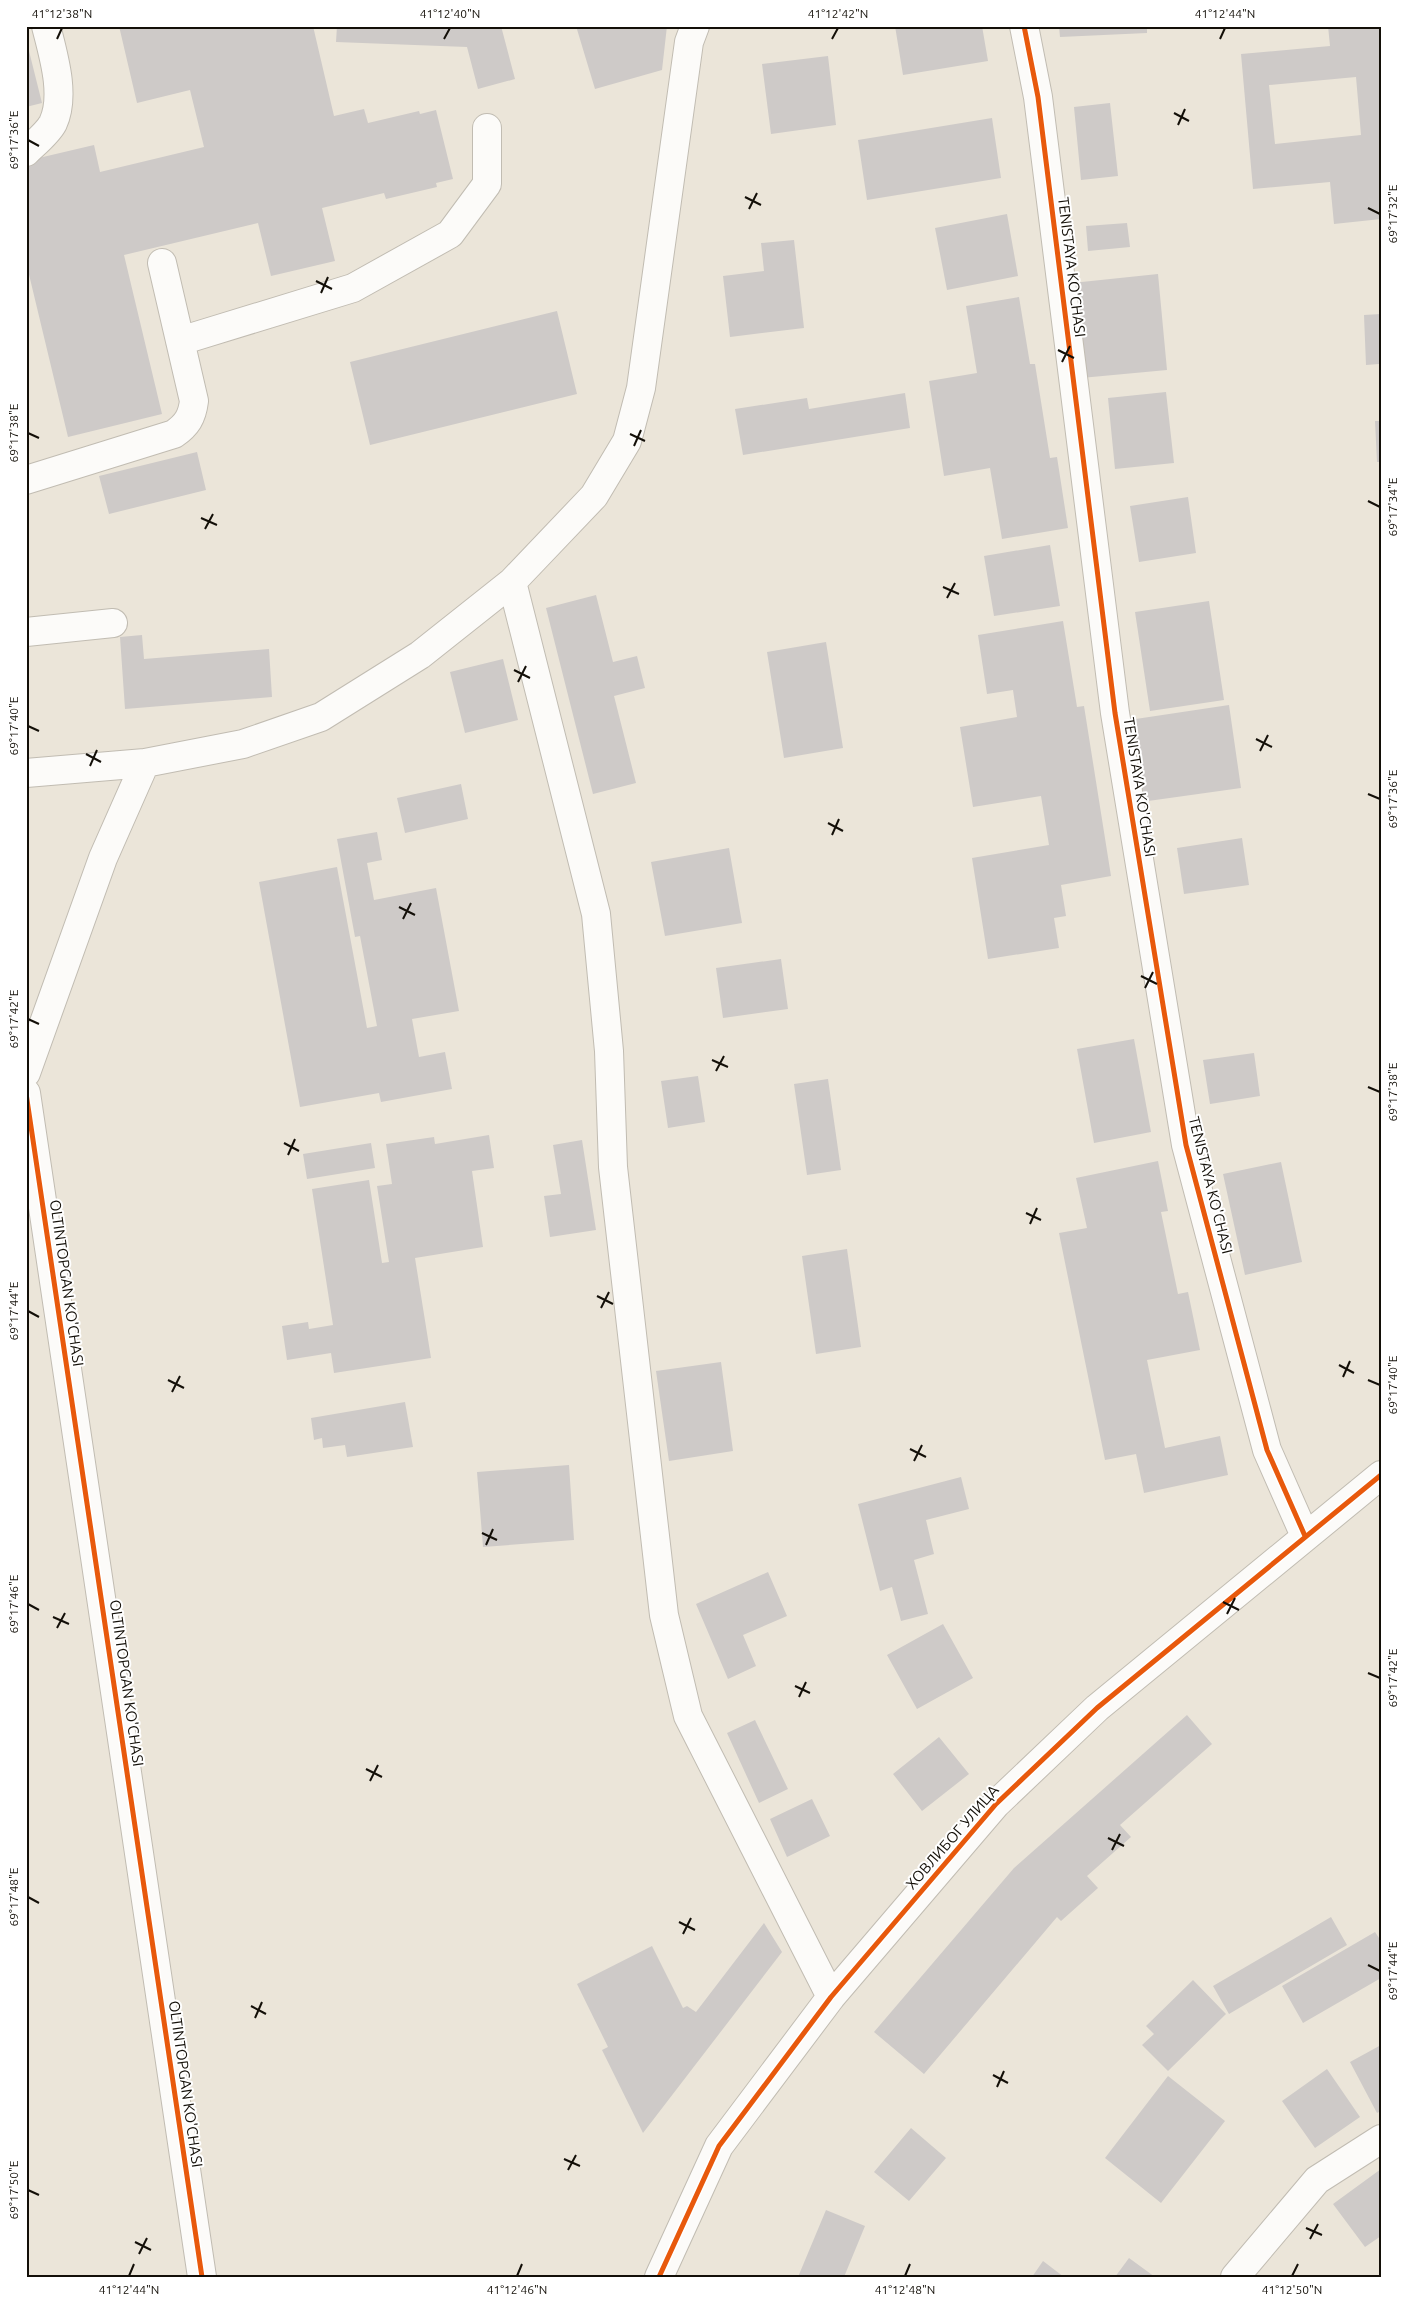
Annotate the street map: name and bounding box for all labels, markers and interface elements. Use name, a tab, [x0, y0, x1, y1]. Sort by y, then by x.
text: 41°12'38"N	[32, 7, 92, 20]
text: 41°12'40"N	[420, 7, 480, 20]
text: 41°12'42"N	[808, 7, 868, 20]
text: 41°12'44"N	[1195, 7, 1255, 20]
text: 69°17'36"E	[7, 110, 20, 169]
text: 69°17'32"E	[1386, 184, 1399, 243]
street label: TENISTAYA KO'CHASI	[1055, 196, 1089, 338]
text: 69°17'38"E	[7, 403, 20, 462]
text: 69°17'34"E	[1386, 477, 1399, 536]
text: 69°17'40"E	[7, 696, 20, 755]
street label: TENISTAYA KO'CHASI	[1121, 716, 1159, 858]
text: 69°17'36"E	[1386, 769, 1399, 828]
text: 69°17'42"E	[7, 989, 20, 1048]
text: 69°17'38"E	[1386, 1062, 1399, 1121]
street label: TENISTAYA KO'CHASI	[1186, 1114, 1236, 1256]
street label: OLTINTOPGAN KO'CHASI	[47, 1199, 87, 1367]
text: 69°17'44"E	[7, 1281, 20, 1340]
text: 69°17'40"E	[1386, 1355, 1399, 1414]
text: 69°17'46"E	[7, 1574, 20, 1633]
street label: OLTINTOPGAN KO'CHASI	[107, 1599, 147, 1767]
text: 69°17'42"E	[1386, 1648, 1399, 1707]
street label: ХОВЛИБОГ УЛИЦА	[902, 1781, 1002, 1893]
text: 69°17'48"E	[7, 1867, 20, 1926]
text: 69°17'44"E	[1386, 1941, 1399, 2000]
street label: OLTINTOPGAN KO'CHASI	[166, 2000, 206, 2168]
text: 69°17'50"E	[7, 2160, 20, 2219]
text: 41°12'44"N	[99, 2283, 159, 2296]
text: 41°12'46"N	[487, 2283, 547, 2296]
text: 41°12'48"N	[875, 2283, 935, 2296]
text: 41°12'50"N	[1262, 2283, 1322, 2296]

